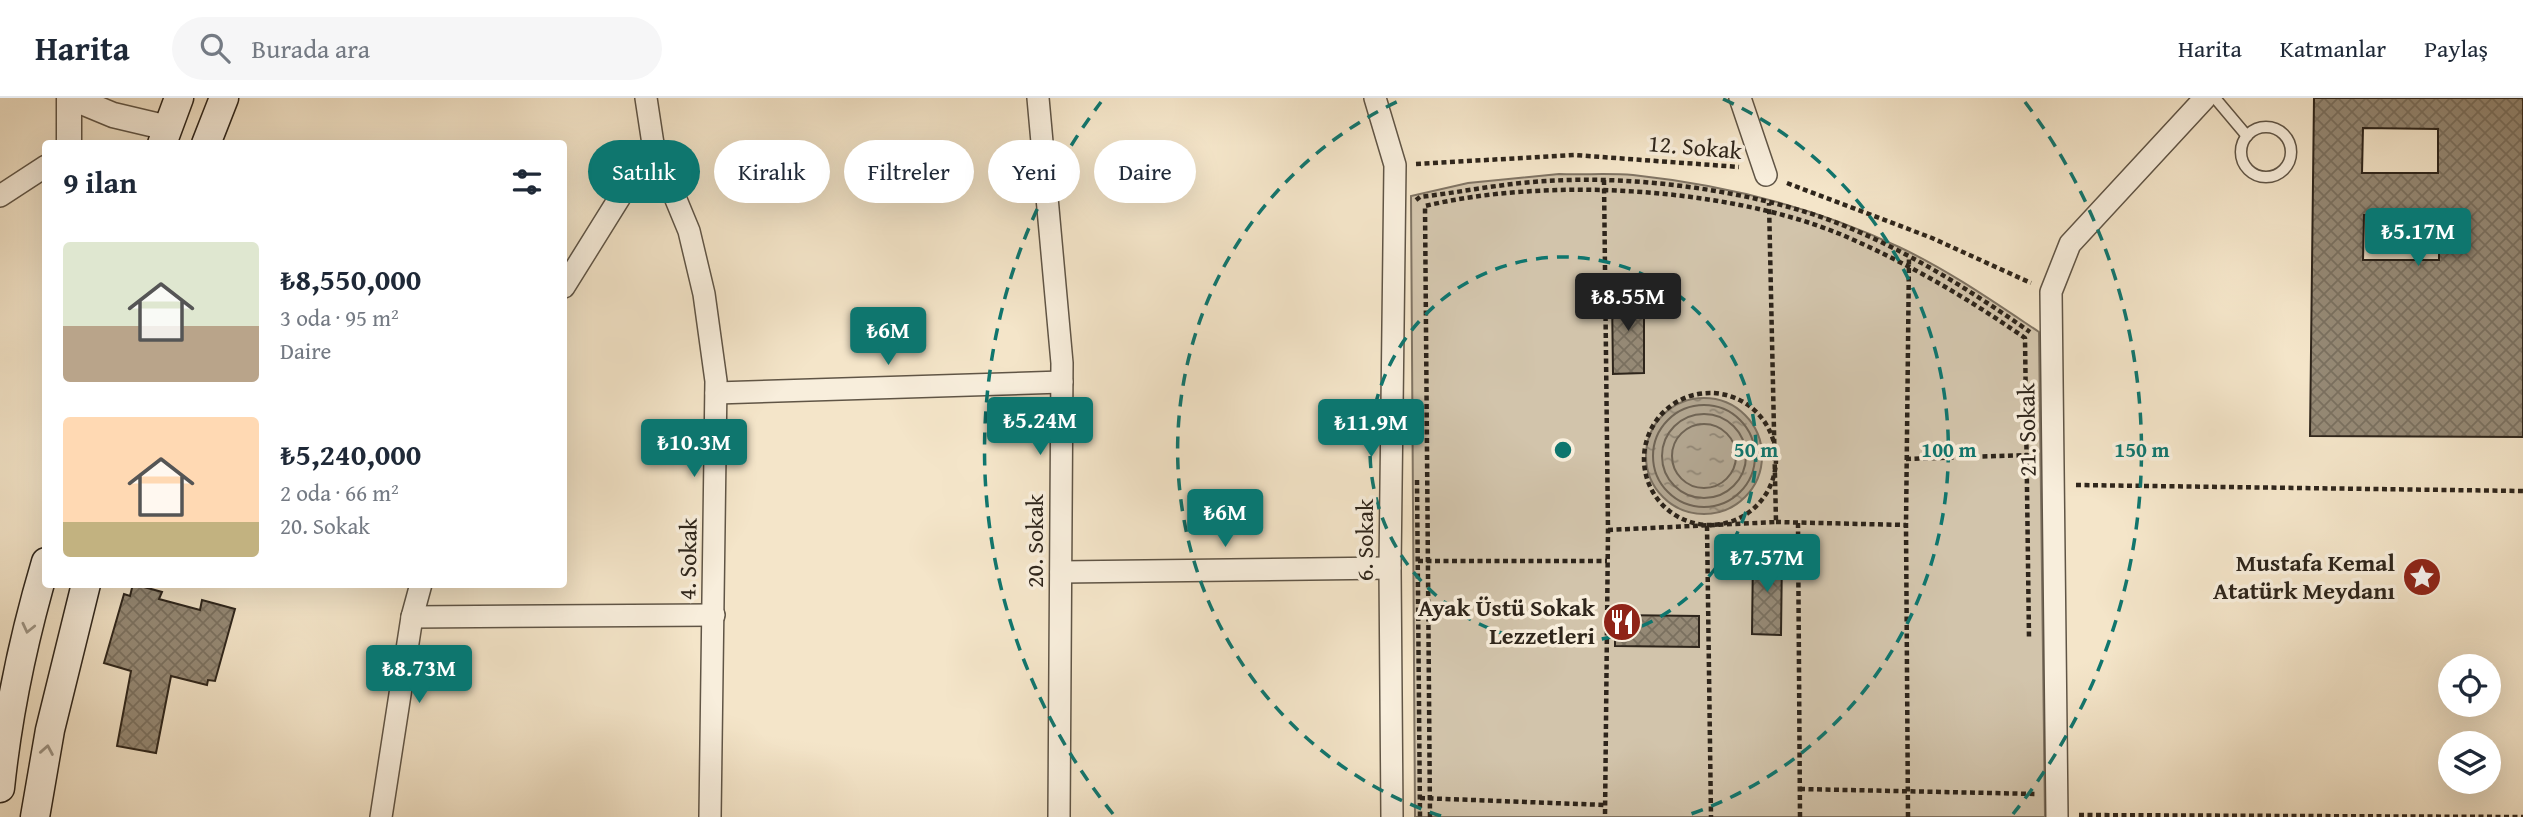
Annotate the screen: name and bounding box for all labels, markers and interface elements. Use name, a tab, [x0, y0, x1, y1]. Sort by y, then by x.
search box	[172, 17, 662, 80]
text: Harita	[35, 24, 130, 72]
icon: search	[196, 29, 234, 67]
text: Burada ara	[252, 29, 370, 68]
text: Harita	[2178, 31, 2242, 66]
text: Katmanlar	[2280, 31, 2386, 66]
text: Paylaş	[2424, 31, 2488, 66]
street label: 12. Sokak	[1647, 125, 1744, 168]
chip: Satılık	[588, 140, 700, 203]
chip: Kiralık	[714, 140, 830, 203]
chip: Filtreler	[844, 140, 974, 203]
chip: Yeni	[988, 140, 1080, 203]
chip: Daire	[1094, 140, 1196, 203]
text: 9 ilan	[63, 160, 137, 204]
icon: filters	[508, 163, 546, 201]
pin: ₺5.17M	[2361, 208, 2475, 268]
text: ₺5.17M	[2381, 214, 2455, 247]
text: ₺8,550,000	[280, 257, 421, 301]
icon: home	[119, 270, 203, 354]
pin: ₺8.55M	[1571, 274, 1685, 333]
text: ₺8.55M	[1591, 279, 1665, 312]
text: 3 oda · 95 m²	[280, 301, 399, 334]
pin: ₺6M	[854, 308, 922, 367]
text: ₺6M	[866, 313, 910, 346]
text: Daire	[280, 334, 331, 367]
street label: 21. Sokak	[2008, 382, 2045, 477]
pin: ₺5.24M	[983, 398, 1097, 457]
pin: ₺11.9M	[1314, 400, 1428, 459]
text: ₺5.24M	[1003, 403, 1077, 436]
text: ₺11.9M	[1334, 405, 1408, 438]
pin: ₺10.3M	[637, 420, 751, 479]
text: ₺10.3M	[657, 425, 731, 458]
text: ₺5,240,000	[280, 432, 421, 476]
text: 50 m	[1734, 434, 1778, 465]
text: 100 m	[1921, 434, 1977, 465]
text: 150 m	[2114, 434, 2170, 465]
centre of rings	[1551, 438, 1575, 462]
icon: home	[119, 445, 203, 529]
text: 2 oda · 66 m²	[280, 476, 399, 509]
pin: ₺6M	[1191, 490, 1259, 549]
street label: 20. Sokak	[1017, 493, 1052, 588]
text: ₺6M	[1203, 495, 1247, 528]
street label: 6. Sokak	[1347, 498, 1382, 581]
text: 20. Sokak	[280, 509, 370, 542]
street label: 4. Sokak	[669, 517, 706, 600]
pin: ₺7.57M	[1710, 534, 1824, 594]
text: ₺7.57M	[1730, 540, 1804, 573]
place label: Mustafa Kemal Atatürk Meydanı	[2213, 545, 2396, 608]
place icon: Mustafa Kemal Atatürk Meydanı	[2401, 556, 2443, 598]
place label: Ayak Üstü Sokak Lezzetleri	[1418, 590, 1595, 653]
restaurant icon: Ayak Üstü Sokak Lezzetleri	[1601, 601, 1643, 643]
one-way arrow	[22, 622, 36, 634]
pin: ₺8.73M	[362, 646, 476, 705]
text: ₺8.73M	[382, 651, 456, 684]
map controls	[2438, 654, 2501, 794]
button: locate	[2438, 654, 2501, 717]
button: layers	[2438, 731, 2501, 794]
one-way arrow	[39, 744, 54, 756]

